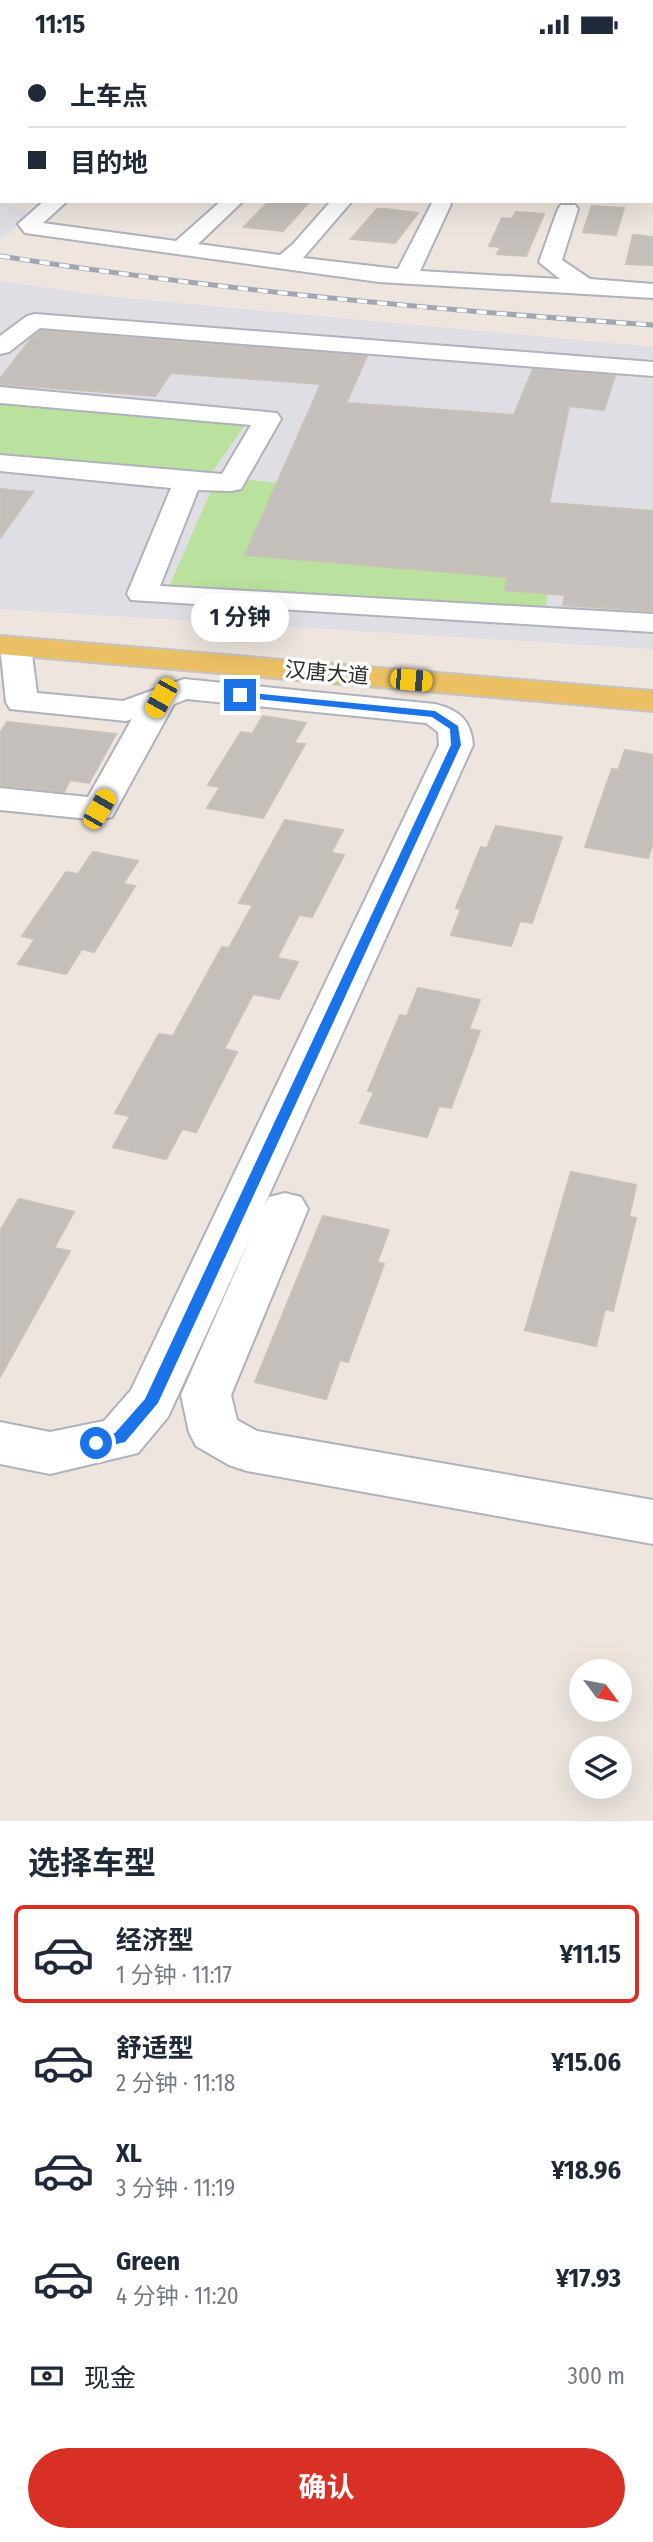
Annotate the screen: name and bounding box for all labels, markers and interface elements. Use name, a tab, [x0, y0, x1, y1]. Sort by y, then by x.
text: 11:15	[35, 9, 85, 40]
text: 上车点	[70, 81, 148, 112]
text: 目的地	[70, 148, 148, 179]
callout: 1 分钟	[191, 593, 289, 643]
text: 1 分钟	[210, 603, 270, 631]
street label: 汉唐大道	[284, 656, 370, 690]
car	[390, 668, 433, 692]
car	[142, 675, 181, 721]
route end	[224, 679, 256, 711]
car	[80, 786, 119, 832]
route start	[80, 1427, 112, 1459]
north arrow	[569, 1659, 632, 1722]
map controls	[569, 1659, 632, 1799]
button: layers	[569, 1736, 632, 1799]
text: 选择车型	[28, 1844, 156, 1882]
icon: car	[32, 1923, 95, 1986]
text: 经济型	[116, 1925, 194, 1956]
text: ¥11.15	[560, 1939, 621, 1970]
text: 1 分钟 · 11:17	[116, 1961, 232, 1989]
icon: car	[32, 2031, 95, 2094]
text: 舒适型	[116, 2033, 194, 2064]
text: ¥15.06	[551, 2047, 621, 2078]
text: 2 分钟 · 11:18	[116, 2069, 235, 2097]
text: XL	[116, 2138, 142, 2169]
icon: car	[32, 2139, 95, 2202]
text: ¥18.96	[551, 2155, 621, 2186]
text: 3 分钟 · 11:19	[116, 2174, 235, 2202]
text: Green	[116, 2246, 180, 2277]
icon: car	[32, 2247, 95, 2310]
text: ¥17.93	[556, 2263, 621, 2294]
text: 4 分钟 · 11:20	[116, 2282, 239, 2310]
icon: cash	[28, 2357, 66, 2395]
text: 300 m	[568, 2362, 625, 2390]
text: 现金	[84, 2363, 136, 2394]
button: 确认	[28, 2448, 625, 2528]

